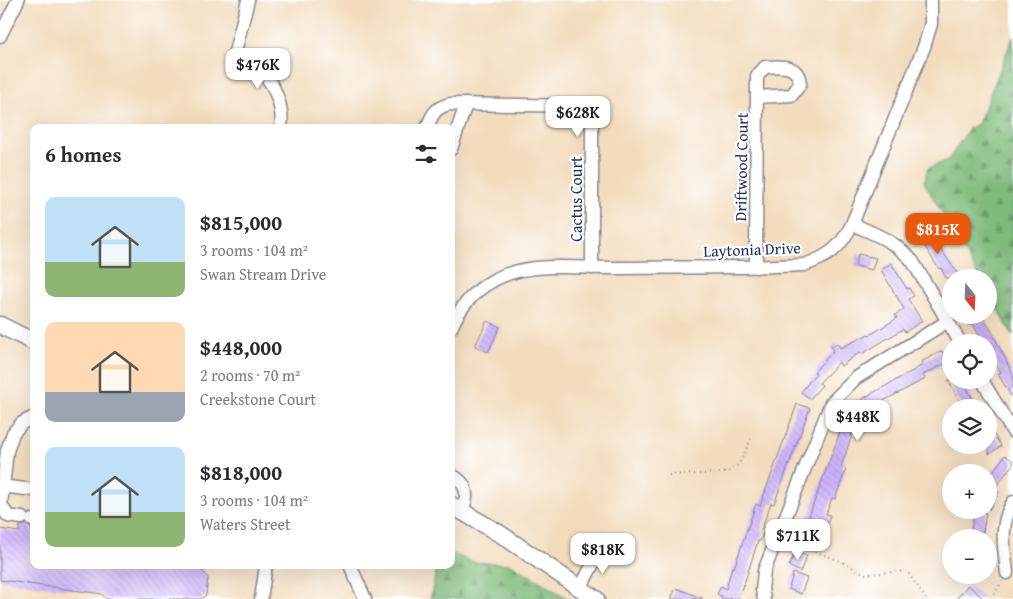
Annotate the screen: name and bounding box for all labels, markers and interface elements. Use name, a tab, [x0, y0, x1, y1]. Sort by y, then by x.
pin: $476K	[223, 48, 293, 90]
text: $476K	[236, 52, 280, 76]
pin: $628K	[543, 96, 613, 138]
text: $628K	[556, 100, 600, 124]
street label: Driftwood Court	[728, 112, 754, 222]
text: 6 homes	[45, 139, 121, 170]
icon: filters	[412, 140, 440, 168]
street label: Cactus Court	[564, 156, 588, 242]
text: $815,000	[200, 207, 282, 238]
pin: $815K	[903, 212, 973, 255]
icon: home	[85, 217, 145, 277]
text: $815K	[916, 217, 960, 241]
street label: Laytonia Drive	[703, 235, 801, 263]
text: 3 rooms · 104 m²	[200, 238, 308, 262]
text: Swan Stream Drive	[200, 262, 326, 286]
north arrow	[942, 269, 998, 324]
map controls	[942, 269, 997, 584]
text: $448,000	[200, 332, 282, 363]
button: locate	[942, 334, 997, 389]
icon: home	[85, 342, 145, 402]
text: 2 rooms · 70 m²	[200, 363, 300, 387]
text: Creekstone Court	[200, 387, 316, 411]
button: layers	[942, 399, 997, 454]
pin: $448K	[823, 400, 893, 442]
text: $448K	[836, 404, 880, 428]
text: $818,000	[200, 457, 282, 488]
button: +	[942, 464, 997, 519]
icon: home	[85, 467, 145, 527]
text: 3 rooms · 104 m²	[200, 488, 308, 512]
text: Waters Street	[200, 512, 291, 536]
pin: $711K	[763, 518, 833, 561]
text: $711K	[776, 523, 820, 547]
button: −	[942, 529, 997, 584]
pin: $818K	[568, 532, 638, 575]
text: $818K	[581, 537, 625, 561]

